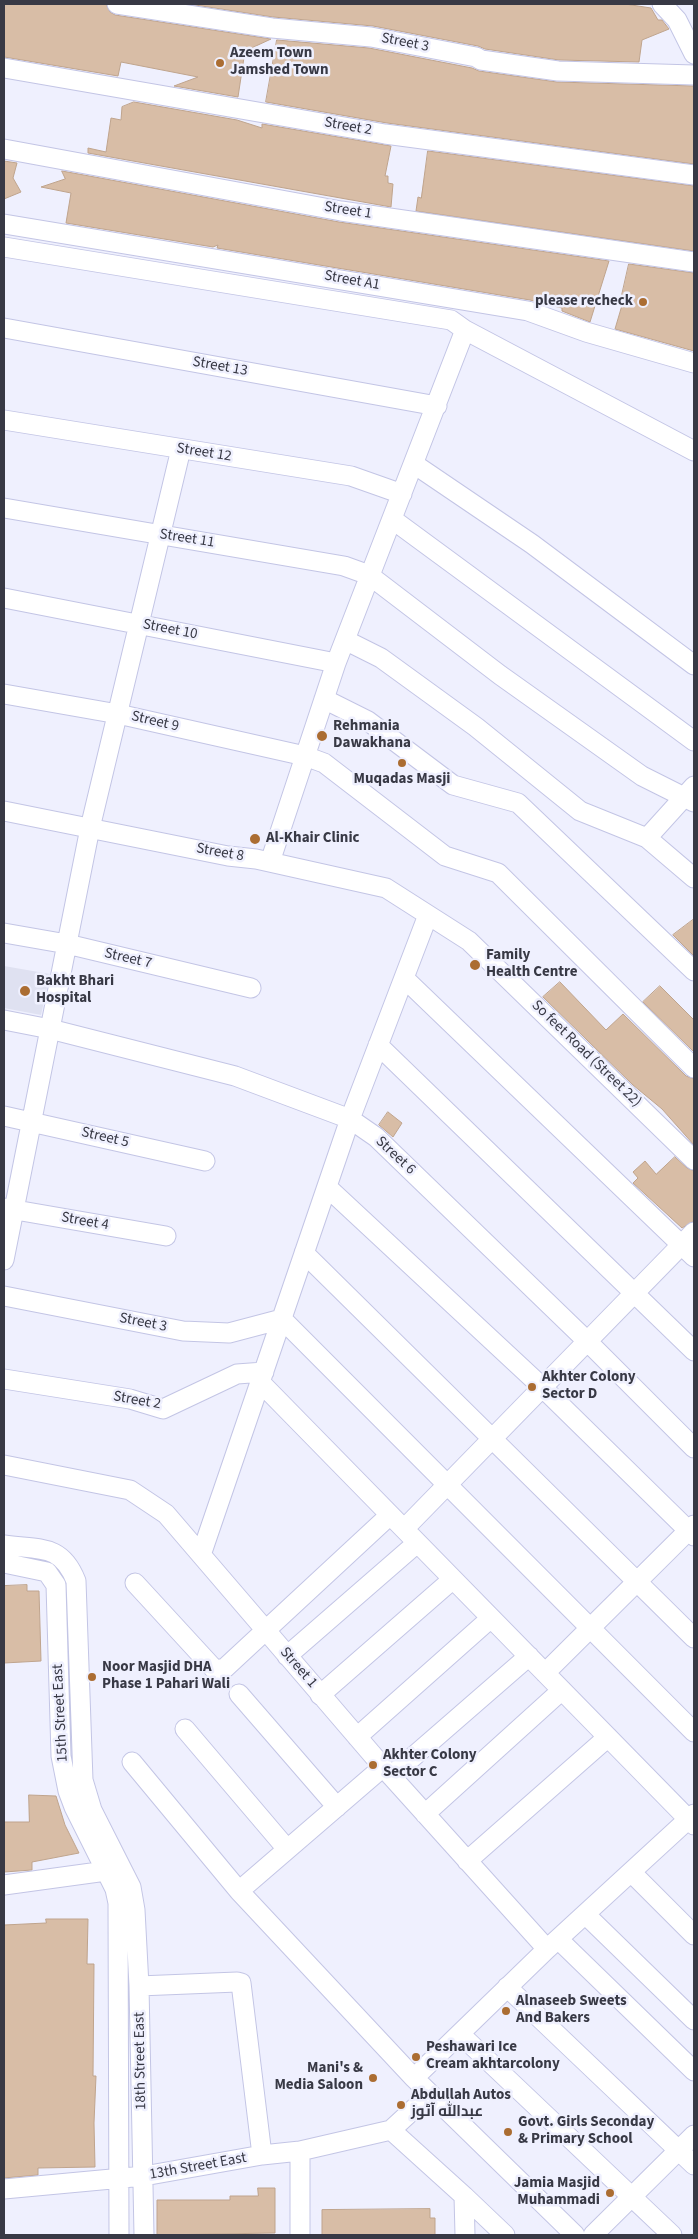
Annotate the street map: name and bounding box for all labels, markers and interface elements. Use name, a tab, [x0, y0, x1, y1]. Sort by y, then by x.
street label: Street 3	[380, 30, 430, 56]
place label: Azeem Town Jamshed Town	[230, 45, 329, 80]
marker: Azeem Town Jamshed Town	[214, 57, 226, 69]
street label: Street 2	[323, 114, 373, 140]
street label: Street 1	[323, 198, 373, 224]
street label: Street A1	[323, 267, 381, 295]
place label: please recheck	[535, 293, 633, 311]
marker: please recheck	[637, 296, 649, 308]
street label: Street 13	[191, 353, 249, 381]
street label: Street 12	[175, 440, 233, 466]
street label: Street 11	[158, 526, 216, 552]
street label: Street 10	[141, 616, 199, 644]
street label: Street 9	[130, 708, 180, 736]
place label: Rehmania Dawakhana	[333, 718, 411, 753]
marker: Rehmania Dawakhana	[315, 729, 329, 743]
marker: Muqadas Masji	[396, 757, 408, 769]
place label: Muqadas Masji	[354, 771, 450, 789]
place label: Al-Khair Clinic	[266, 830, 360, 848]
marker: Al-Khair Clinic	[248, 832, 262, 846]
street label: Street 8	[195, 840, 245, 866]
street label: Street 7	[103, 945, 153, 973]
place label: Family Health Centre	[486, 947, 578, 982]
marker: Family Health Centre	[468, 958, 482, 972]
place label: Bakht Bhari Hospital	[36, 973, 114, 1008]
marker: Bakht Bhari Hospital	[18, 984, 32, 998]
street label: So feet Road (Street 22)	[527, 997, 645, 1111]
street label: Street 5	[80, 1124, 130, 1152]
street label: Street 6	[371, 1133, 419, 1179]
street label: Street 4	[60, 1209, 110, 1235]
street label: Street 3	[118, 1310, 168, 1336]
place label: Akhter Colony Sector D	[542, 1369, 636, 1404]
marker: Akhter Colony Sector D	[526, 1381, 538, 1393]
street label: Street 2	[112, 1388, 162, 1414]
street label: Street 1	[275, 1644, 321, 1692]
place label: Noor Masjid DHA Phase 1 Pahari Wali	[102, 1659, 230, 1694]
street label: 15th Street East	[49, 1663, 73, 1763]
marker: Noor Masjid DHA Phase 1 Pahari Wali	[86, 1671, 98, 1683]
place label: Akhter Colony Sector C	[383, 1747, 477, 1782]
marker: Akhter Colony Sector C	[367, 1759, 379, 1771]
place label: Alnaseeb Sweets And Bakers	[516, 1993, 627, 2028]
marker: Alnaseeb Sweets And Bakers	[500, 2005, 512, 2017]
street label: 18th Street East	[131, 2012, 151, 2110]
place label: Peshawari Ice Cream akhtarcolony	[426, 2039, 560, 2074]
marker: Peshawari Ice Cream akhtarcolony	[410, 2051, 422, 2063]
place label: Mani's & Media Saloon	[274, 2060, 363, 2095]
marker: Mani's & Media Saloon	[367, 2072, 379, 2084]
place label: Abdullah Autos عبدالله آٹوز	[411, 2087, 511, 2122]
marker: Abdullah Autos عبدالله آٹوز	[395, 2099, 407, 2111]
place label: Govt. Girls Seconday & Primary School	[518, 2114, 654, 2149]
marker: Govt. Girls Seconday & Primary School	[502, 2126, 514, 2138]
street label: 13th Street East	[148, 2150, 248, 2184]
place label: Jamia Masjid Muhammadi	[514, 2175, 600, 2210]
marker: Jamia Masjid Muhammadi	[604, 2187, 616, 2199]

